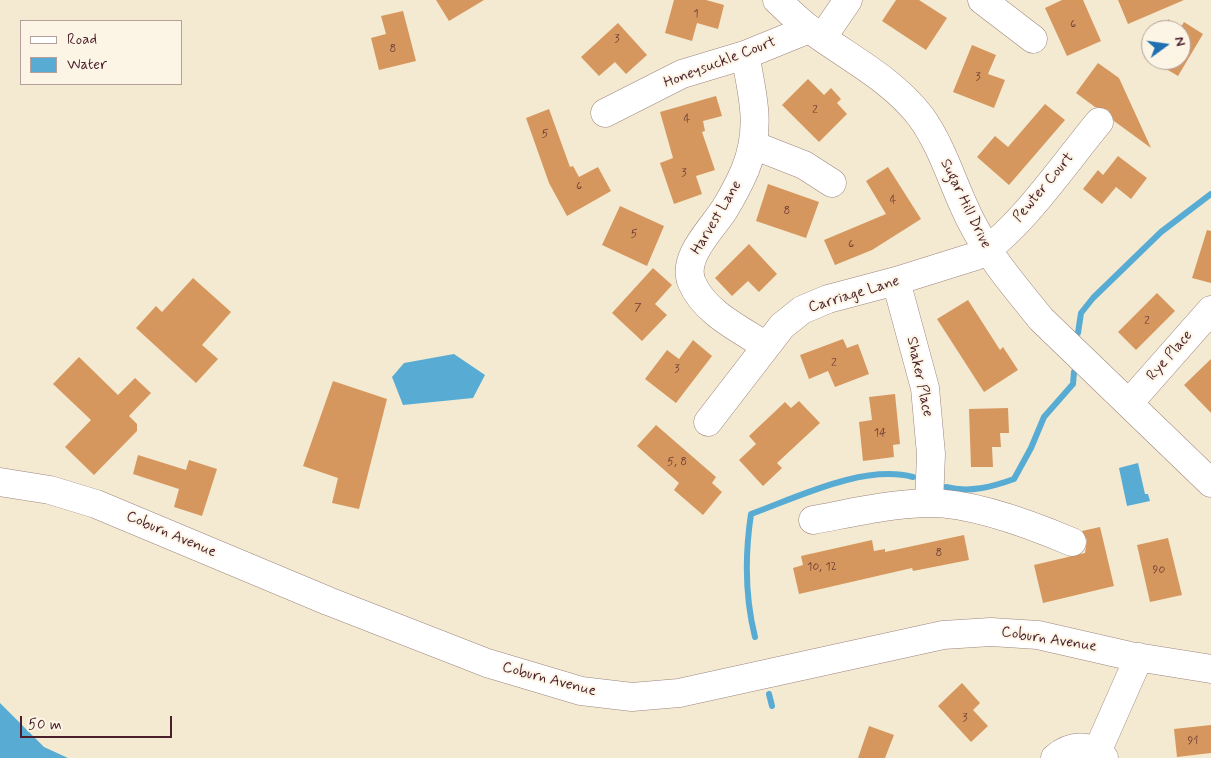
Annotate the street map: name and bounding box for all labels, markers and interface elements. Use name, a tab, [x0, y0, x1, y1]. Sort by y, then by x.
house number: 1	[693, 7, 699, 21]
house number: 6	[1070, 17, 1076, 31]
legend	[20, 20, 182, 85]
north arrow	[1141, 20, 1191, 70]
text: Road	[67, 30, 97, 50]
house number: 3	[614, 32, 620, 46]
street label: Honeysuckle Court	[661, 33, 779, 93]
text: N	[1170, 35, 1189, 48]
house number: 8	[390, 42, 396, 56]
text: Water	[67, 55, 107, 75]
house number: 3	[975, 70, 981, 84]
house number: 2	[812, 103, 818, 117]
house number: 4	[684, 112, 690, 126]
house number: 5	[541, 127, 549, 141]
street label: Pewter Court	[1010, 150, 1078, 226]
street label: Sugar Hill Drive	[936, 156, 994, 252]
house number: 3	[681, 166, 687, 180]
street label: Harvest Lane	[688, 178, 746, 258]
house number: 6	[576, 179, 582, 193]
house number: 4	[890, 193, 896, 207]
house number: 8	[784, 204, 790, 218]
house number: 5	[630, 227, 638, 241]
house number: 6	[848, 237, 854, 251]
street label: Carriage Lane	[806, 273, 902, 317]
house number: 7	[634, 301, 642, 315]
house number: 2	[1144, 314, 1150, 328]
street label: Rye Place	[1143, 327, 1197, 385]
street label: Shaker Place	[902, 335, 936, 419]
house number: 2	[831, 356, 837, 370]
house number: 3	[674, 362, 680, 376]
house number: 14	[874, 426, 886, 440]
house number: 5, 8	[667, 455, 687, 469]
street label: Coburn Avenue	[123, 508, 219, 562]
house number: 8	[936, 546, 942, 560]
house number: 10, 12	[807, 560, 837, 574]
house number: 90	[1153, 563, 1165, 577]
street label: Coburn Avenue	[1000, 624, 1098, 656]
street label: Coburn Avenue	[500, 659, 598, 701]
scale bar	[22, 706, 175, 738]
house number: 3	[962, 711, 968, 725]
text: 50 m	[28, 715, 62, 735]
house number: 91	[1187, 734, 1199, 748]

